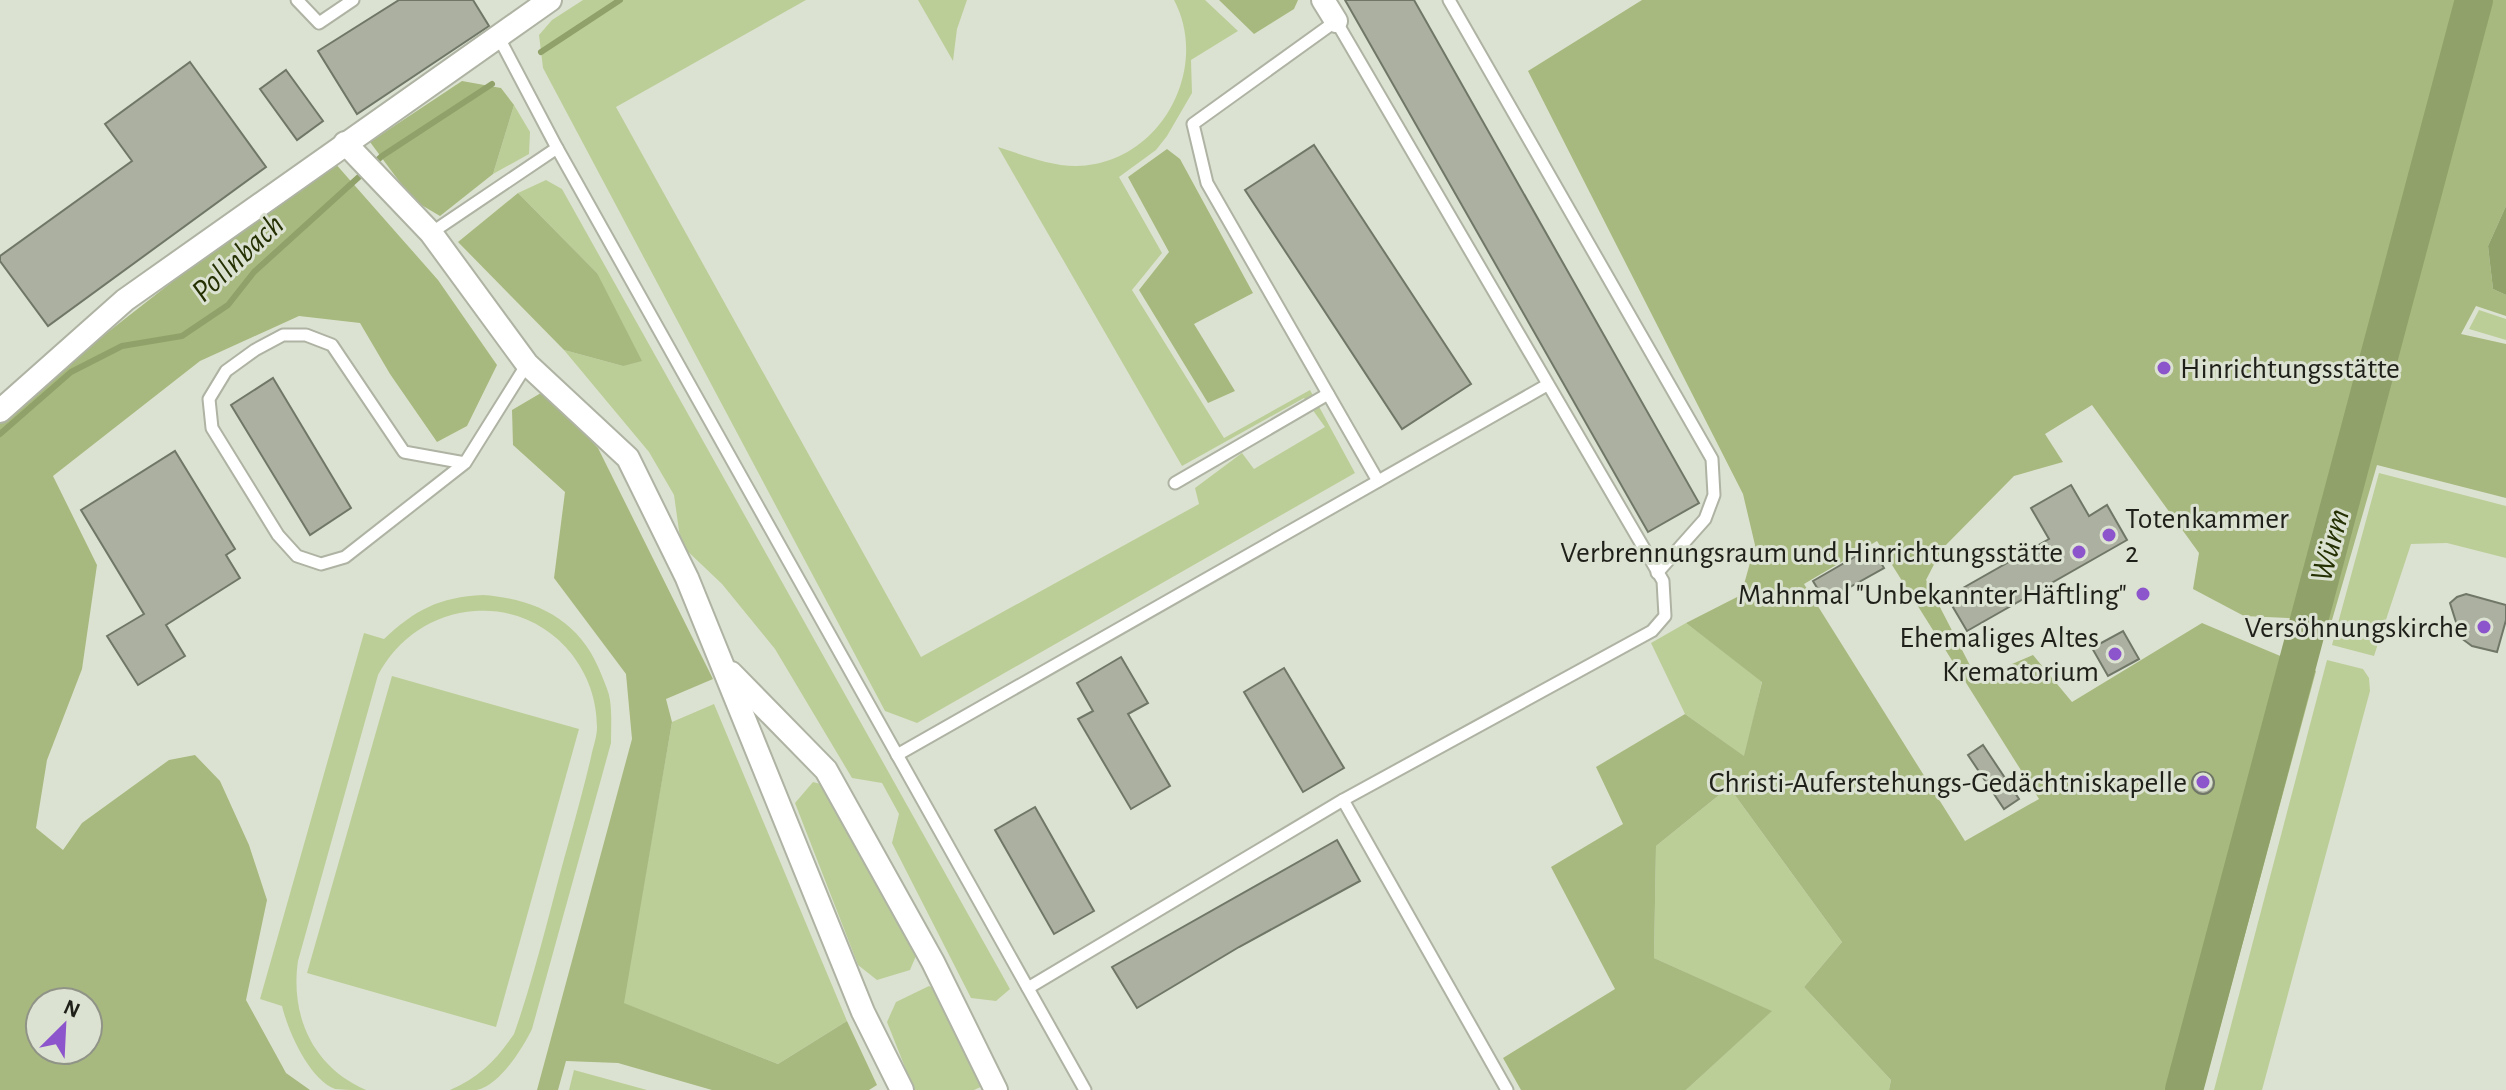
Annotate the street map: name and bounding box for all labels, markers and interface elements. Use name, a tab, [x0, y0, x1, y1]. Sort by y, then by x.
water label: Pollnbach	[186, 208, 290, 308]
place label: Hinrichtungsstätte	[2180, 354, 2400, 384]
marker: Hinrichtungsstätte	[2155, 359, 2173, 377]
place label: Totenkammer 2	[2125, 504, 2289, 568]
water label: Würm	[2305, 505, 2355, 585]
marker: Totenkammer 2	[2100, 526, 2118, 544]
place label: Verbrennungsraum und Hinrichtungsstätte	[1560, 538, 2063, 568]
marker: Verbrennungsraum und Hinrichtungsstätte	[2070, 543, 2088, 561]
place label: Mahnmal "Unbekannter Häftling"	[1738, 580, 2127, 610]
marker: Mahnmal "Unbekannter Häftling"	[2134, 585, 2152, 603]
place label: Versöhnungskirche	[2245, 613, 2468, 643]
marker: Versöhnungskirche	[2475, 618, 2493, 636]
place label: Ehemaliges Altes Krematorium	[1899, 623, 2099, 687]
marker: Ehemaliges Altes Krematorium	[2106, 645, 2124, 663]
place label: Christi-Auferstehungs-Gedächtniskapelle	[1709, 768, 2187, 798]
marker: Christi-Auferstehungs-Gedächtniskapelle	[2194, 773, 2212, 791]
north arrow	[24, 986, 104, 1066]
text: N	[60, 995, 83, 1022]

